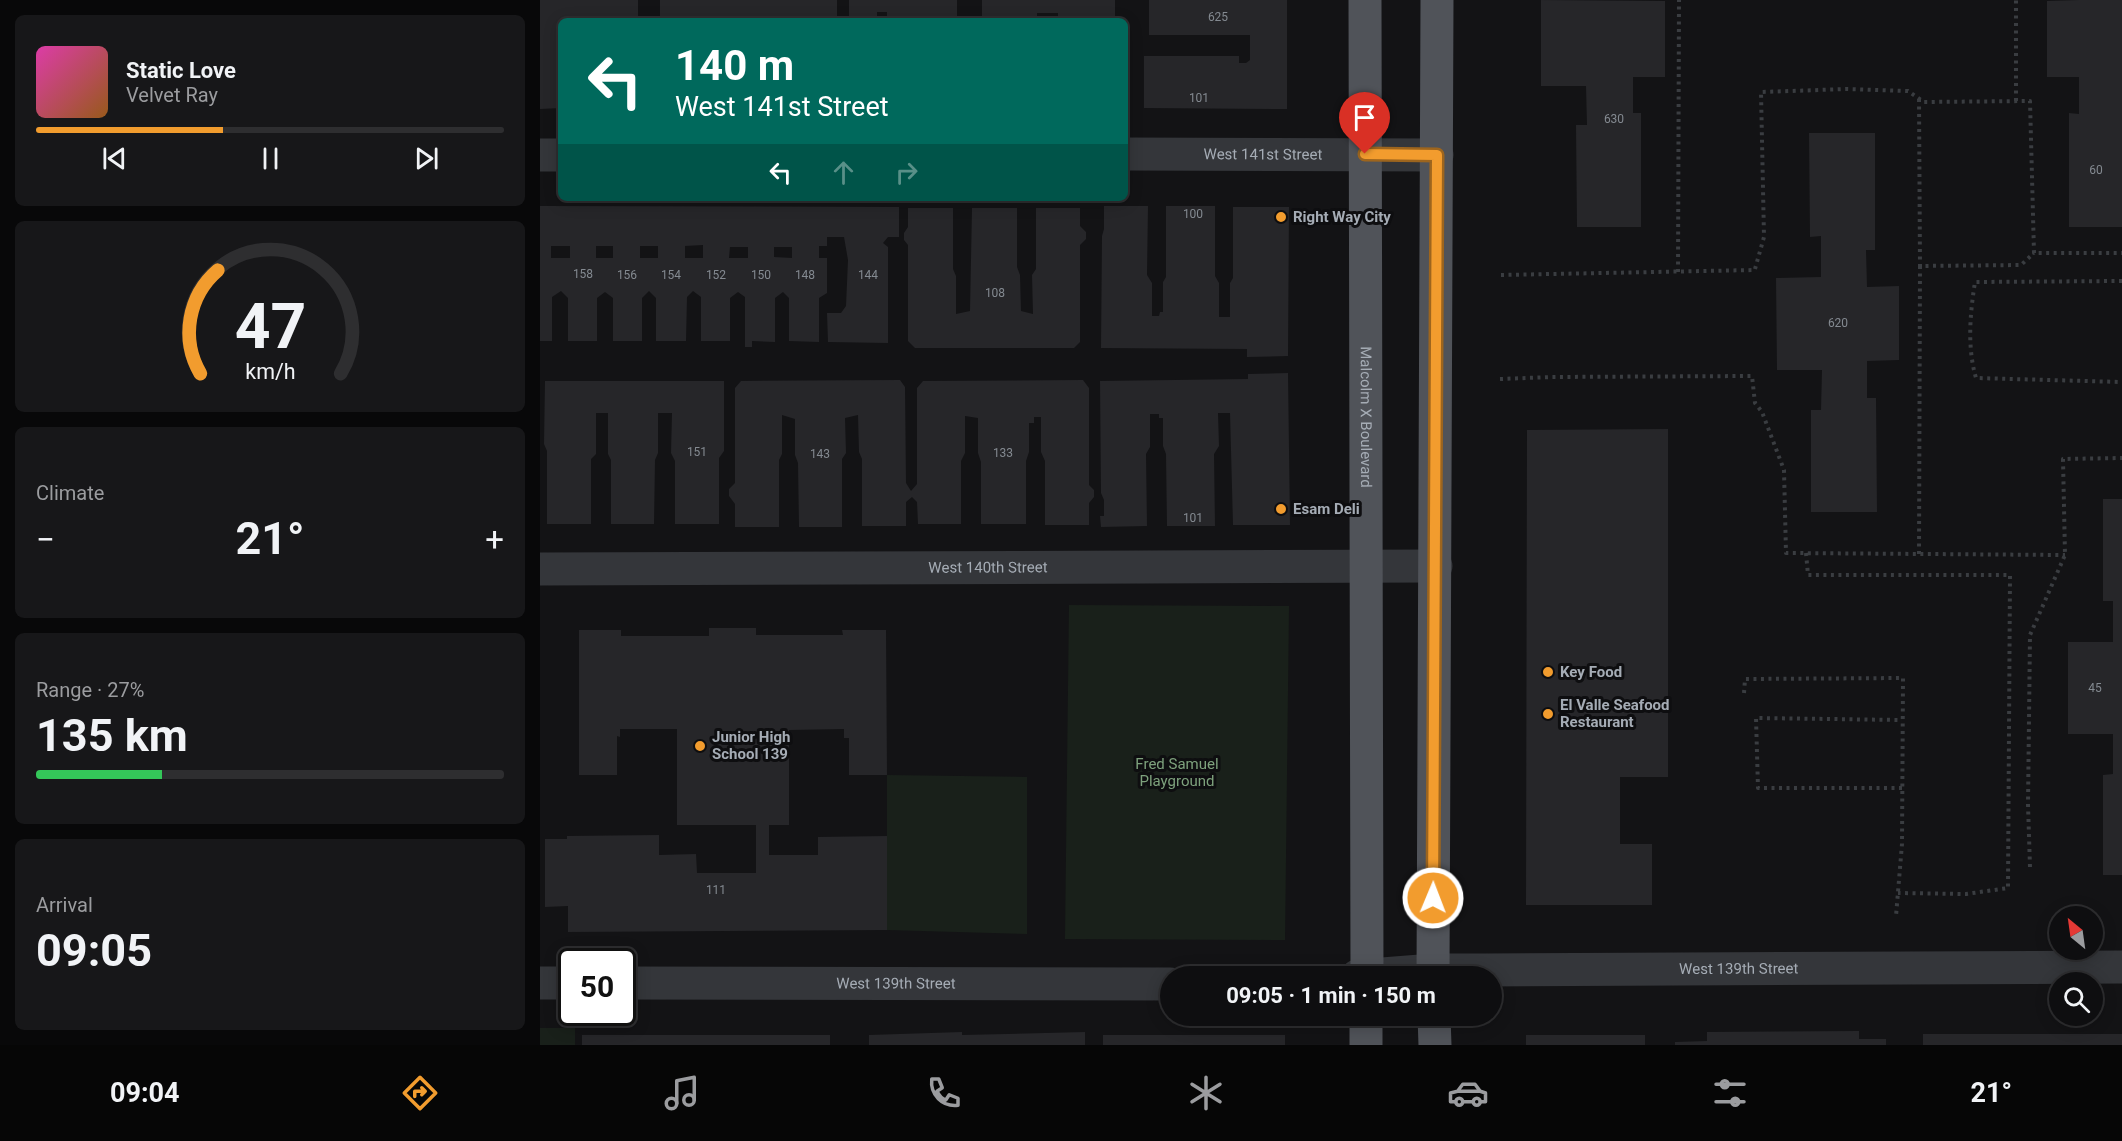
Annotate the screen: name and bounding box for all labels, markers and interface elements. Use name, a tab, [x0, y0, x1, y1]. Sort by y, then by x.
house number: 625	[1208, 10, 1228, 24]
text: 140 m	[675, 41, 794, 90]
icon: left	[576, 42, 654, 120]
text: Static Love	[126, 58, 236, 83]
text: Velvet Ray	[126, 83, 218, 107]
text: West 141st Street	[675, 91, 889, 123]
house number: 101	[1189, 91, 1209, 105]
pin	[1339, 92, 1390, 154]
icon: arrive	[1348, 101, 1381, 134]
house number: 630	[1604, 112, 1624, 126]
icon: previous	[98, 142, 131, 175]
icon: pause	[254, 142, 287, 175]
icon: next	[410, 142, 443, 175]
street label: West 141st Street	[1204, 145, 1323, 164]
icon: left	[764, 156, 797, 189]
icon: ahead	[827, 156, 860, 189]
icon: right	[890, 156, 923, 189]
house number: 60	[2089, 163, 2103, 177]
house number: 100	[1183, 207, 1203, 221]
place label: Right Way City	[1293, 208, 1391, 226]
marker: Right Way City	[1274, 210, 1288, 224]
house number: 158	[573, 267, 593, 281]
house number: 156	[617, 268, 637, 282]
house number: 154	[661, 268, 681, 282]
house number: 152	[706, 268, 726, 282]
house number: 150	[751, 268, 771, 282]
house number: 148	[795, 268, 815, 282]
house number: 144	[858, 268, 878, 282]
house number: 108	[985, 286, 1005, 300]
text: 47	[234, 290, 306, 363]
house number: 620	[1828, 316, 1848, 330]
street label: Malcolm X Boulevard	[1357, 346, 1375, 488]
text: km/h	[245, 359, 295, 384]
house number: 151	[687, 445, 707, 459]
house number: 133	[993, 446, 1013, 460]
house number: 143	[810, 447, 830, 461]
text: Climate	[36, 481, 104, 505]
place label: Esam Deli	[1293, 500, 1360, 518]
marker: Esam Deli	[1274, 502, 1288, 516]
house number: 101	[1183, 511, 1203, 525]
text: 21°	[235, 512, 305, 565]
text: −	[36, 520, 55, 559]
text: +	[485, 520, 504, 559]
street label: West 140th Street	[928, 558, 1048, 577]
place label: Key Food	[1560, 663, 1622, 681]
marker: Key Food	[1541, 665, 1555, 679]
text: Range · 27%	[36, 678, 144, 702]
house number: 45	[2088, 681, 2102, 695]
place label: El Valle Seafood Restaurant	[1560, 696, 1670, 731]
marker: El Valle Seafood Restaurant	[1541, 707, 1555, 721]
text: 135 km	[36, 709, 188, 762]
place label: Junior High School 139	[712, 728, 790, 763]
marker: Junior High School 139	[693, 739, 707, 753]
park label: Fred Samuel Playground	[1135, 755, 1219, 790]
position arrow	[1401, 866, 1465, 930]
house number: 111	[706, 883, 726, 897]
text: Arrival	[36, 893, 93, 917]
north arrow	[2049, 906, 2103, 960]
map controls	[2049, 906, 2103, 1026]
text: 09:05	[36, 924, 152, 977]
speed limit sign: 50	[558, 948, 636, 1026]
street label: West 139th Street	[1679, 960, 1799, 978]
button: search	[2049, 972, 2103, 1026]
street label: West 139th Street	[836, 974, 956, 993]
text: 09:05 · 1 min · 150 m	[1226, 983, 1436, 1008]
icon: directions	[399, 1072, 441, 1114]
icon: music	[661, 1072, 703, 1114]
icon: phone	[923, 1072, 965, 1114]
icon: climate	[1185, 1072, 1227, 1114]
icon: car	[1447, 1072, 1489, 1114]
icon: filters	[1709, 1072, 1751, 1114]
text: 09:04	[110, 1077, 180, 1109]
text: 21°	[1971, 1077, 2012, 1109]

